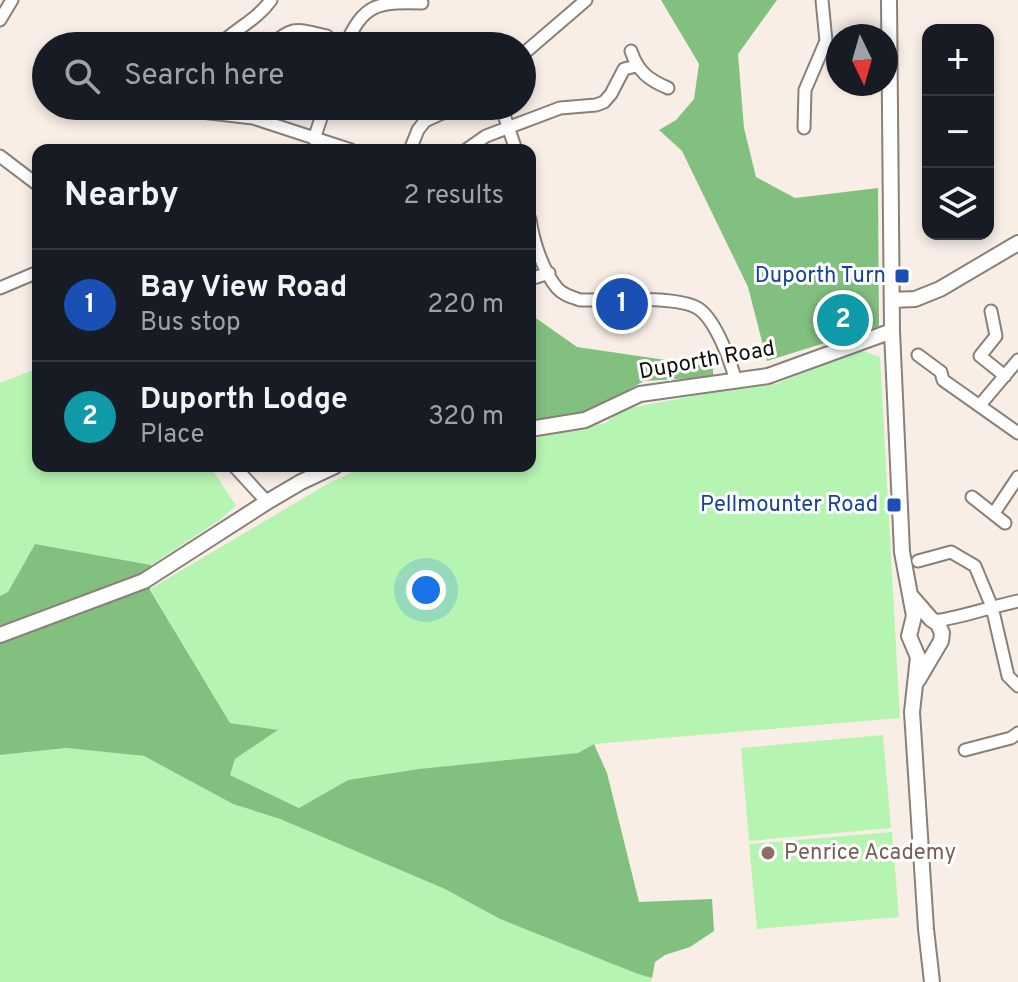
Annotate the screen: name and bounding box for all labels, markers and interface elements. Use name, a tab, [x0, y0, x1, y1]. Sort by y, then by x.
north arrow	[826, 24, 898, 96]
map controls	[922, 24, 994, 240]
button: +	[922, 24, 994, 96]
search box	[32, 32, 536, 120]
icon: search	[60, 54, 104, 98]
text: Search here	[124, 58, 284, 95]
button: −	[922, 96, 994, 168]
button: layers	[922, 168, 994, 240]
text: Nearby	[64, 175, 179, 218]
text: 2 results	[404, 180, 504, 213]
place label: Duporth Turn	[755, 263, 886, 290]
marker: Duporth Turn	[893, 267, 911, 285]
text: Bay View Road	[140, 270, 347, 307]
pin: 1	[596, 274, 648, 334]
text: 1	[85, 289, 95, 322]
text: 220 m	[427, 289, 504, 322]
pin: 2	[817, 290, 869, 350]
text: Bus stop	[140, 307, 241, 340]
street label: Duporth Road	[637, 336, 777, 386]
text: Duporth Lodge	[140, 382, 348, 419]
text: 2	[82, 401, 98, 434]
text: 320 m	[428, 401, 504, 434]
text: Place	[140, 419, 204, 452]
place label: Pellmounter Road	[700, 492, 878, 519]
marker: Pellmounter Road	[885, 496, 903, 514]
your location	[406, 570, 446, 610]
place label: Penrice Academy	[784, 840, 956, 867]
marker: Penrice Academy	[759, 844, 777, 862]

